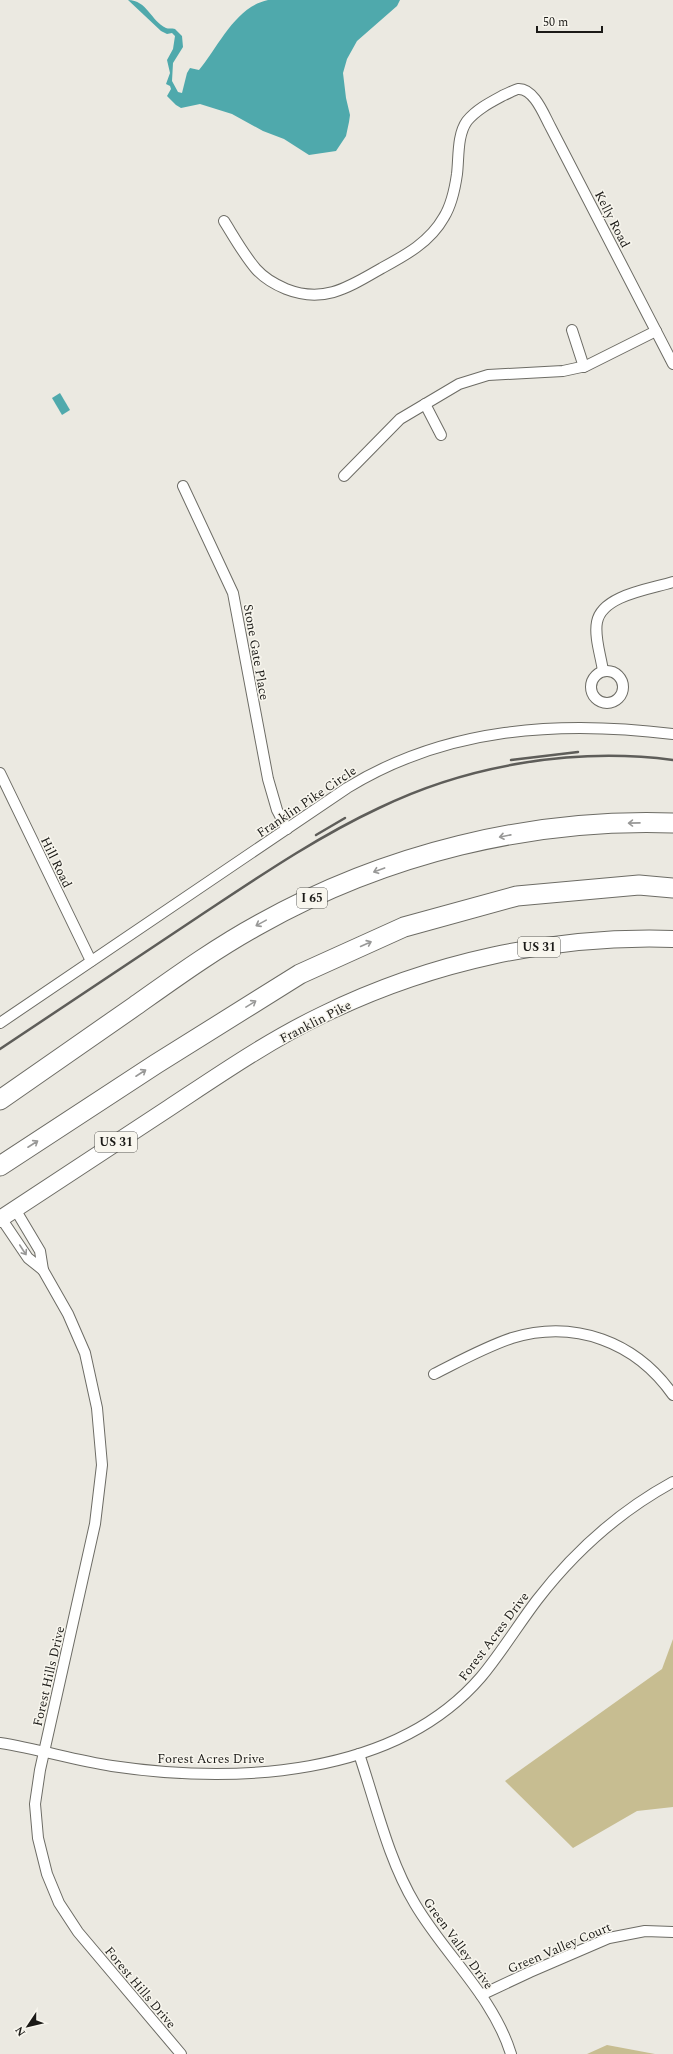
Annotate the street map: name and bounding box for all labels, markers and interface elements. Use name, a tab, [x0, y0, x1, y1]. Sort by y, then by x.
scale bar	[537, 8, 602, 34]
text: 50 m	[543, 13, 568, 32]
street label: Kelly Road	[589, 187, 635, 252]
street label: Stone Gate Place	[238, 603, 274, 702]
street label: Franklin Pike Circle	[253, 761, 360, 843]
one-way arrow	[628, 819, 641, 827]
street label: Hill Road	[35, 833, 77, 891]
one-way arrow	[499, 833, 512, 841]
one-way arrow	[374, 867, 386, 875]
road number: I 65	[297, 888, 327, 908]
one-way arrow	[255, 920, 267, 928]
road number: US 31	[518, 937, 560, 957]
one-way arrow	[360, 940, 372, 947]
street label: Franklin Pike	[276, 995, 355, 1049]
one-way arrow	[245, 1000, 256, 1008]
one-way arrow	[135, 1069, 146, 1077]
road number: US 31	[95, 1132, 137, 1152]
one-way arrow	[27, 1140, 38, 1149]
one-way arrow	[19, 1244, 27, 1255]
street label: Forest Acres Drive	[454, 1588, 534, 1685]
street label: Forest Hills Drive	[28, 1624, 70, 1728]
street label: Forest Acres Drive	[157, 1749, 265, 1769]
street label: Green Valley Drive	[418, 1894, 498, 1994]
street label: Green Valley Court	[505, 1917, 615, 1979]
street label: Forest Hills Drive	[100, 1942, 181, 2033]
north arrow	[8, 2006, 48, 2046]
text: N	[11, 2023, 30, 2040]

